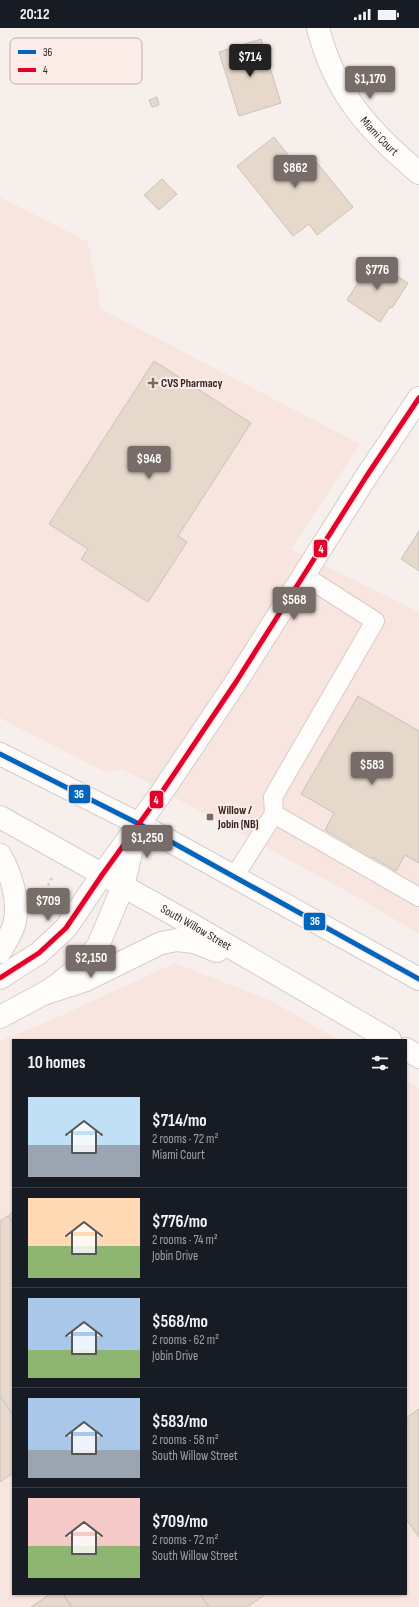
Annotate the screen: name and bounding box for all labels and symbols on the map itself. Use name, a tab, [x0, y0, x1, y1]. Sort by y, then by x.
legend	[10, 38, 142, 84]
pin: $714	[226, 44, 274, 78]
text: 36	[43, 46, 53, 59]
text: 4	[43, 64, 48, 77]
pin: $1,170	[337, 66, 403, 100]
street label: Miami Court	[357, 114, 402, 159]
pin: $862	[271, 155, 319, 189]
pin: $776	[353, 257, 401, 291]
place label: CVS Pharmacy	[161, 376, 223, 391]
marker: CVS Pharmacy	[148, 378, 158, 388]
pin: $948	[125, 446, 173, 480]
line badge: 4	[313, 539, 328, 558]
text: 4	[318, 543, 324, 556]
pin: $568	[270, 587, 318, 621]
pin: $583	[348, 752, 396, 786]
line badge: 36	[68, 784, 91, 804]
text: 36	[74, 788, 84, 801]
line badge: 4	[149, 790, 164, 809]
text: 4	[153, 794, 159, 807]
place label: Willow / Jobin (NB)	[217, 803, 259, 832]
marker: Willow / Jobin (NB)	[205, 812, 215, 822]
pin: $1,250	[114, 825, 180, 859]
pin: $709	[24, 888, 72, 922]
street label: South Willow Street	[158, 902, 234, 954]
line badge: 36	[303, 912, 326, 931]
text: 36	[310, 915, 320, 928]
pin: $2,150	[58, 945, 124, 979]

